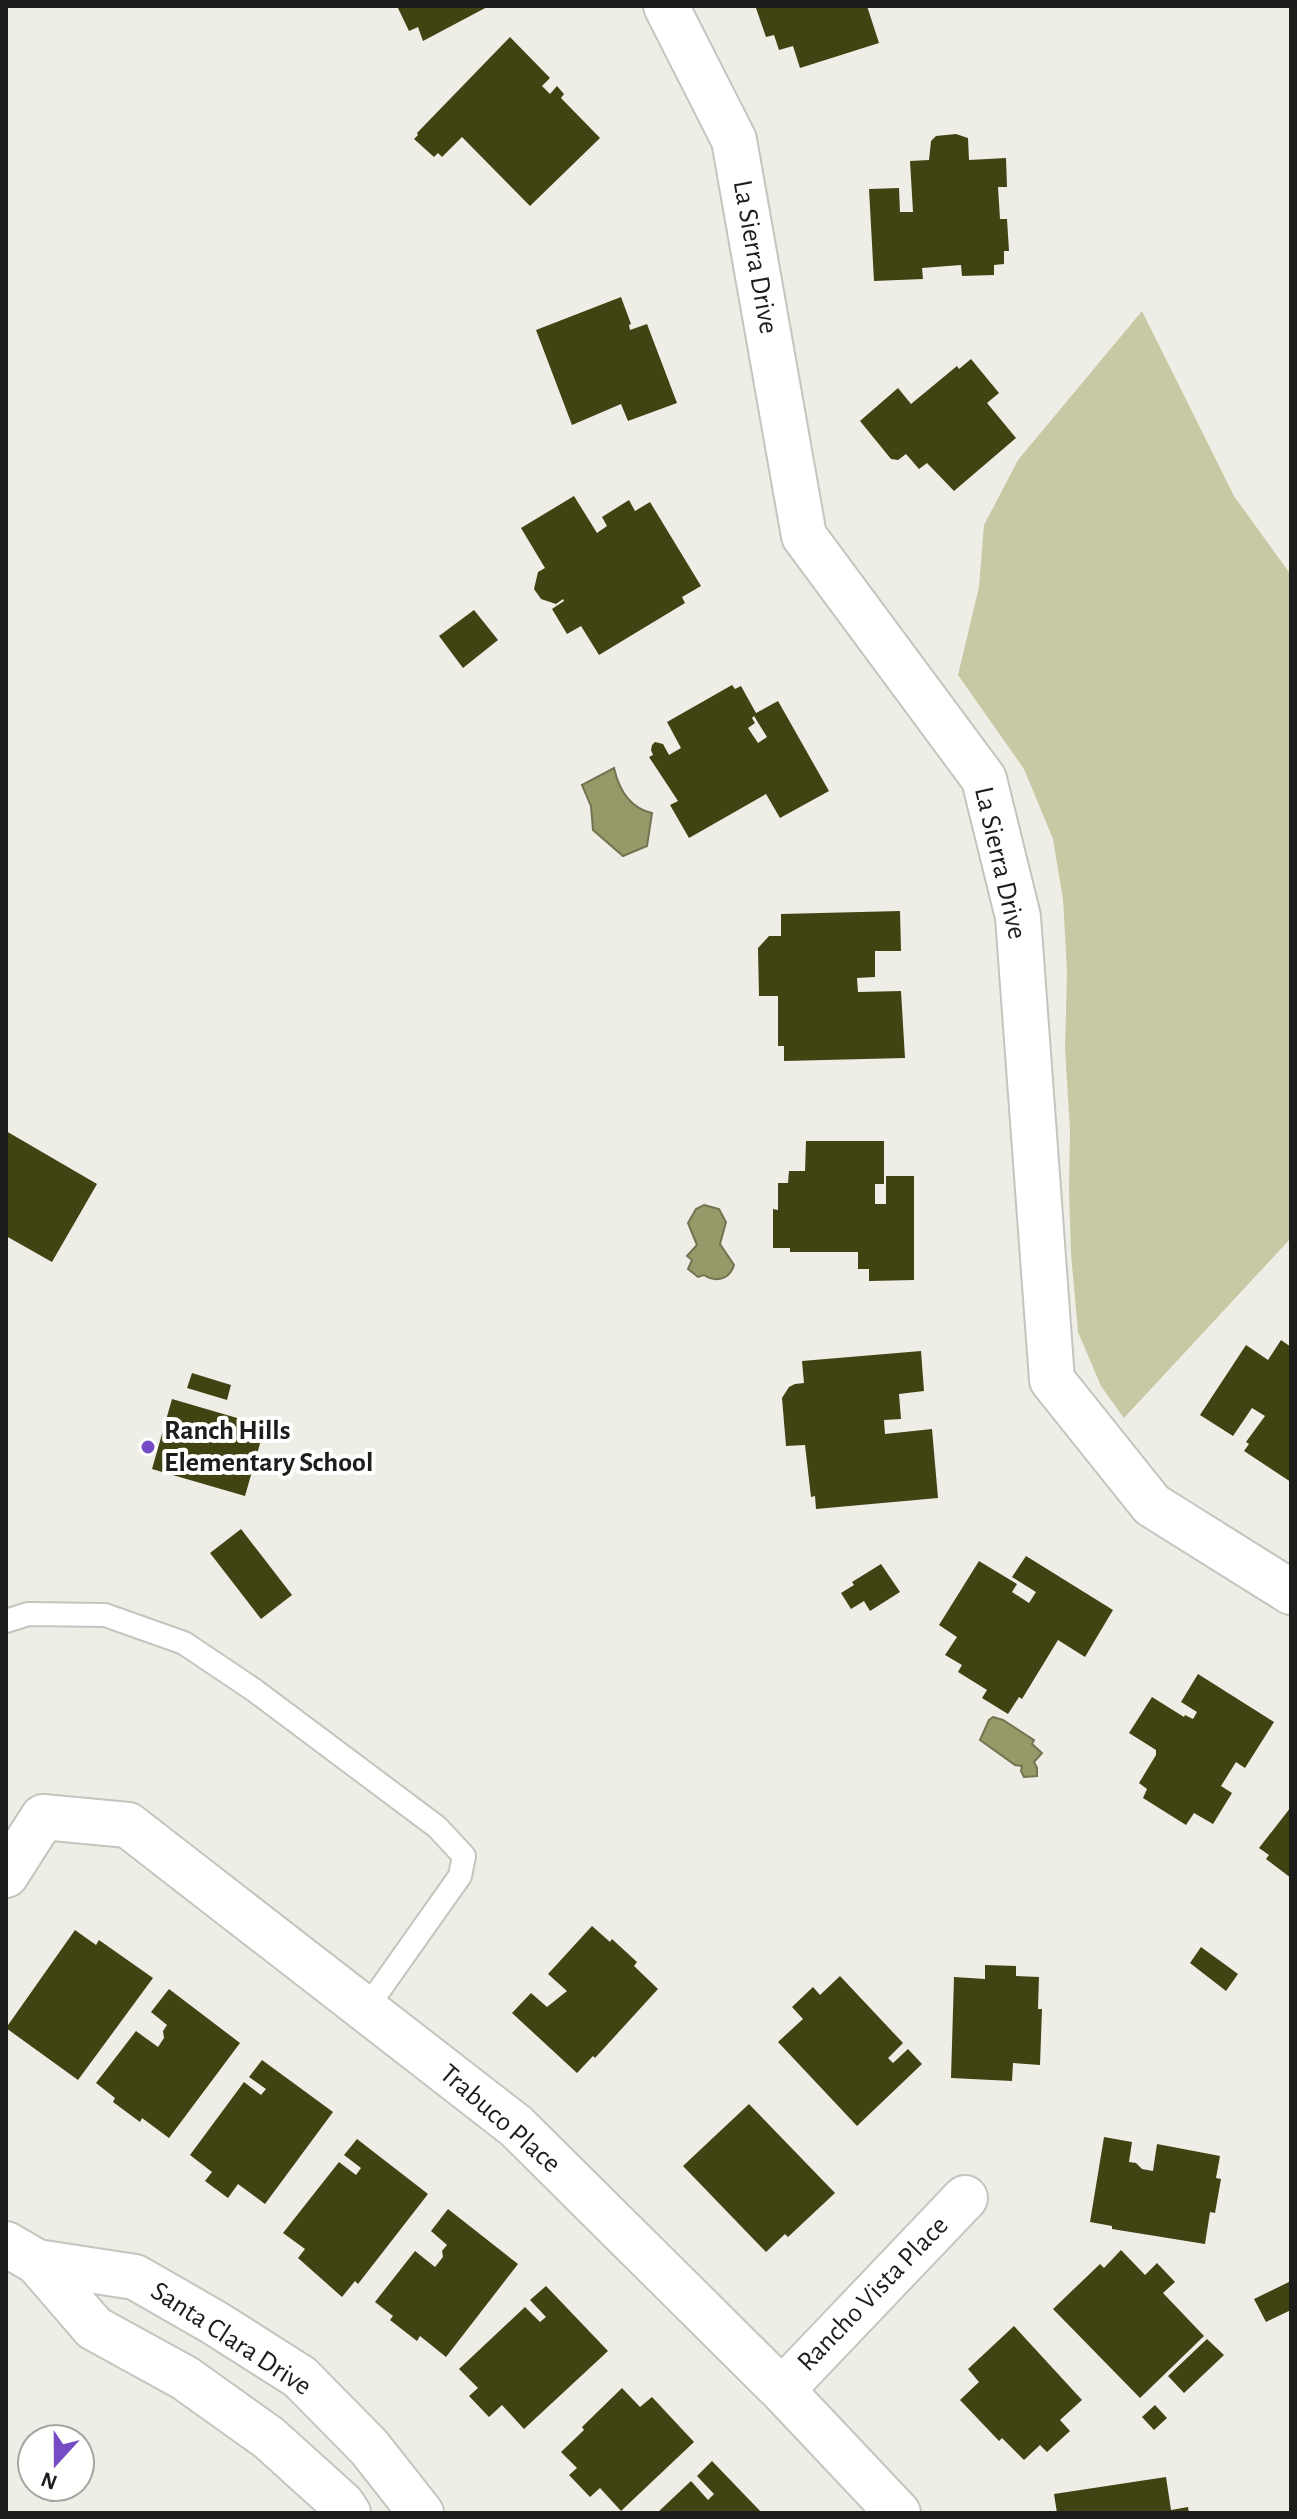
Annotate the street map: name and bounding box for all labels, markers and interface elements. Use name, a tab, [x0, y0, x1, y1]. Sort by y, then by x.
street label: La Sierra Drive	[728, 178, 782, 336]
street label: La Sierra Drive	[969, 784, 1031, 942]
place label: Ranch Hills Elementary School	[164, 1417, 373, 1477]
marker: Ranch Hills Elementary School	[139, 1438, 157, 1456]
street label: Trabuco Place	[434, 2059, 566, 2179]
street label: Rancho Vista Place	[792, 2211, 954, 2377]
street label: Santa Clara Drive	[146, 2277, 316, 2401]
north arrow	[16, 2423, 96, 2503]
text: N	[38, 2468, 60, 2494]

